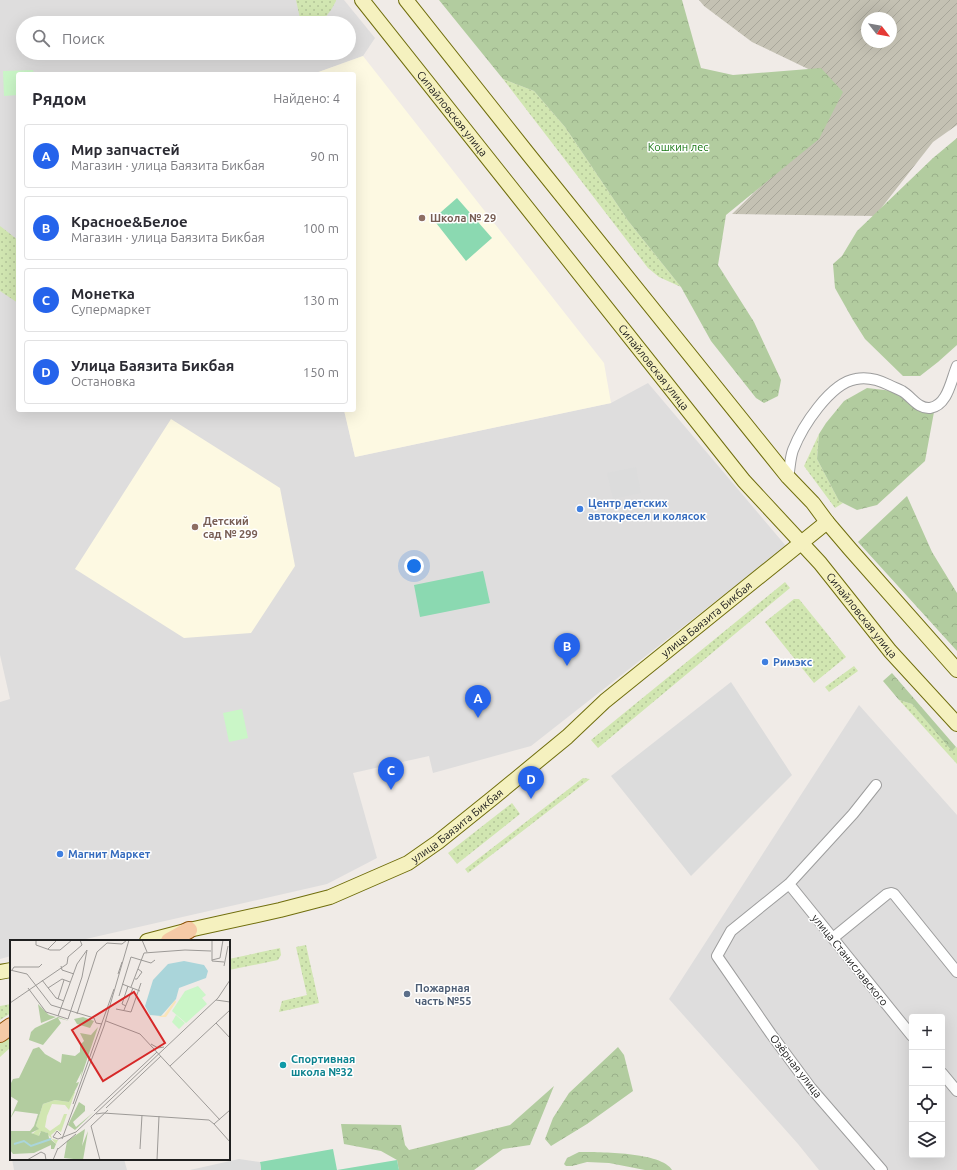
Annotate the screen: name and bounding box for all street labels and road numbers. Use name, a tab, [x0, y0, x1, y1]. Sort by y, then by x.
street label: Сипайловская улица	[415, 68, 490, 159]
street label: Сипайловская улица	[616, 322, 691, 412]
street label: Сипайловская улица	[824, 570, 899, 661]
street label: улица Баязита Бикбая	[659, 579, 754, 659]
street label: улица Баязита Бикбая	[409, 786, 505, 865]
street label: улица Станиславского	[809, 912, 891, 1008]
street label: Озёрная улица	[768, 1032, 824, 1100]

